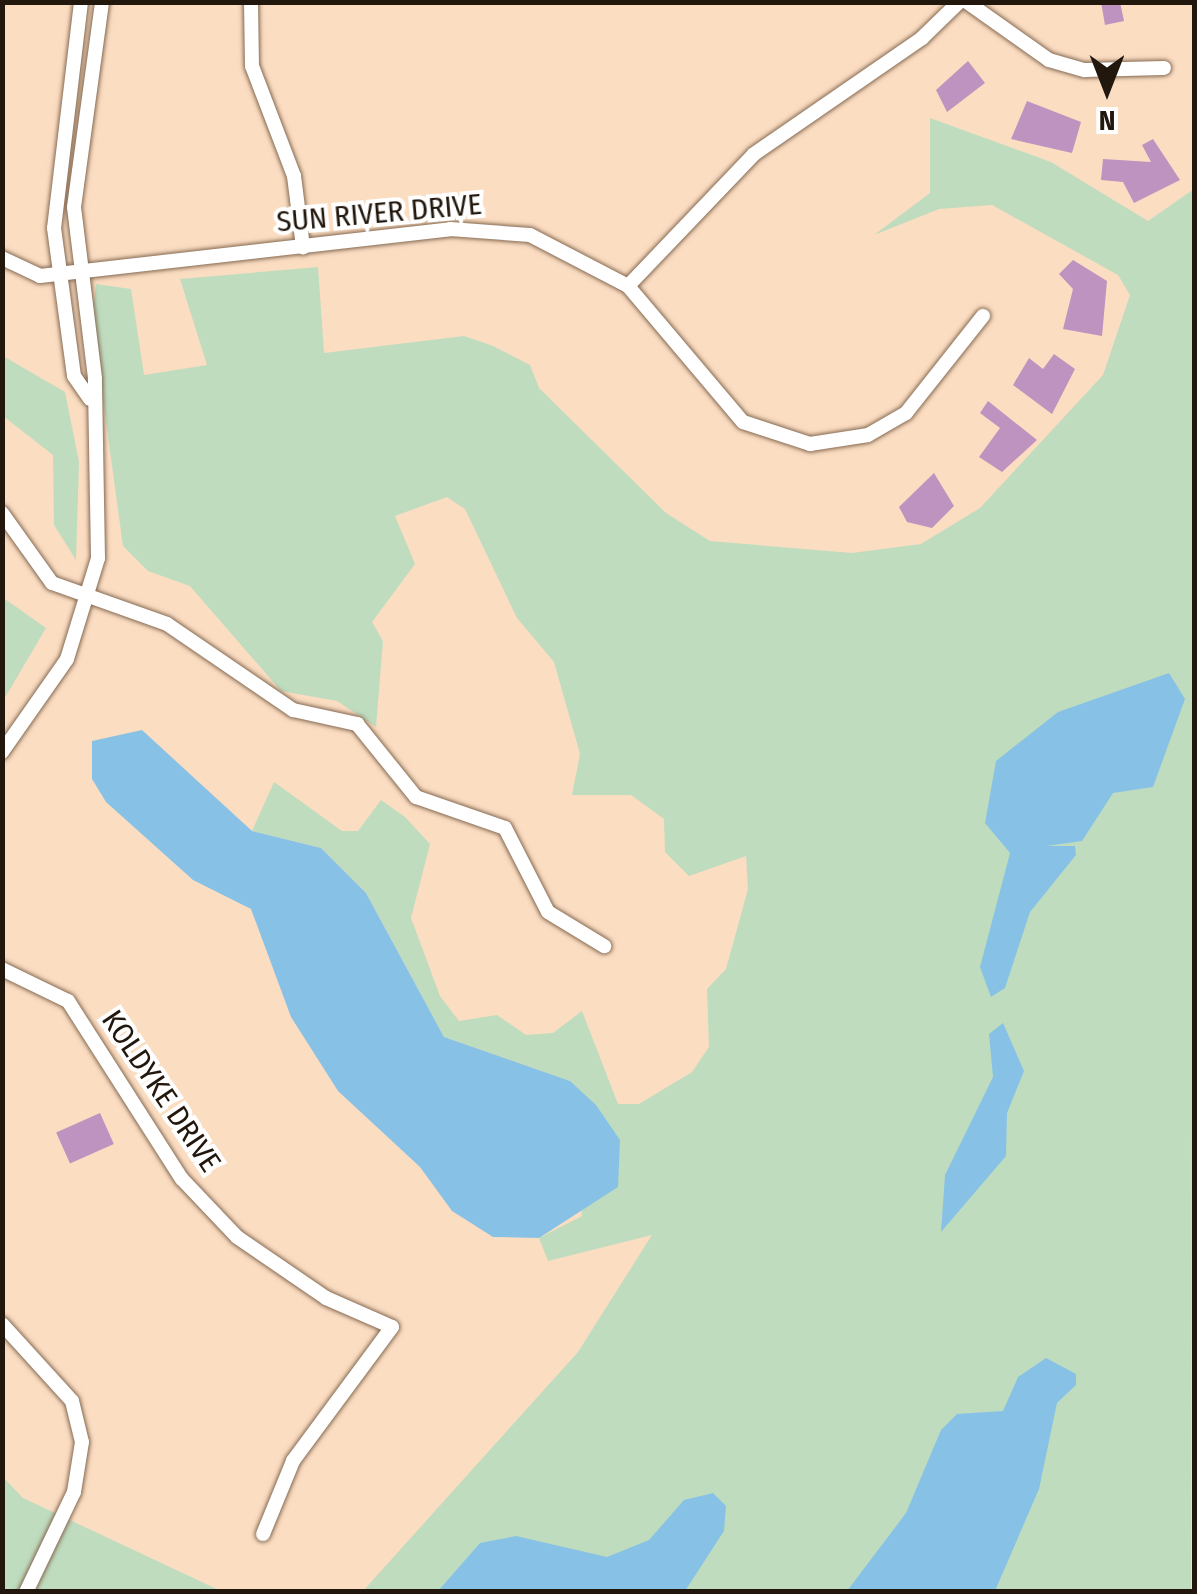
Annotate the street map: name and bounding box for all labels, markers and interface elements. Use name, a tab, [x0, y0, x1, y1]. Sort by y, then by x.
north arrow	[1057, 40, 1157, 140]
text: N	[1099, 104, 1115, 137]
street label: SUN RIVER DRIVE	[275, 186, 483, 240]
street label: KOLDYKE DRIVE	[94, 1003, 228, 1179]

